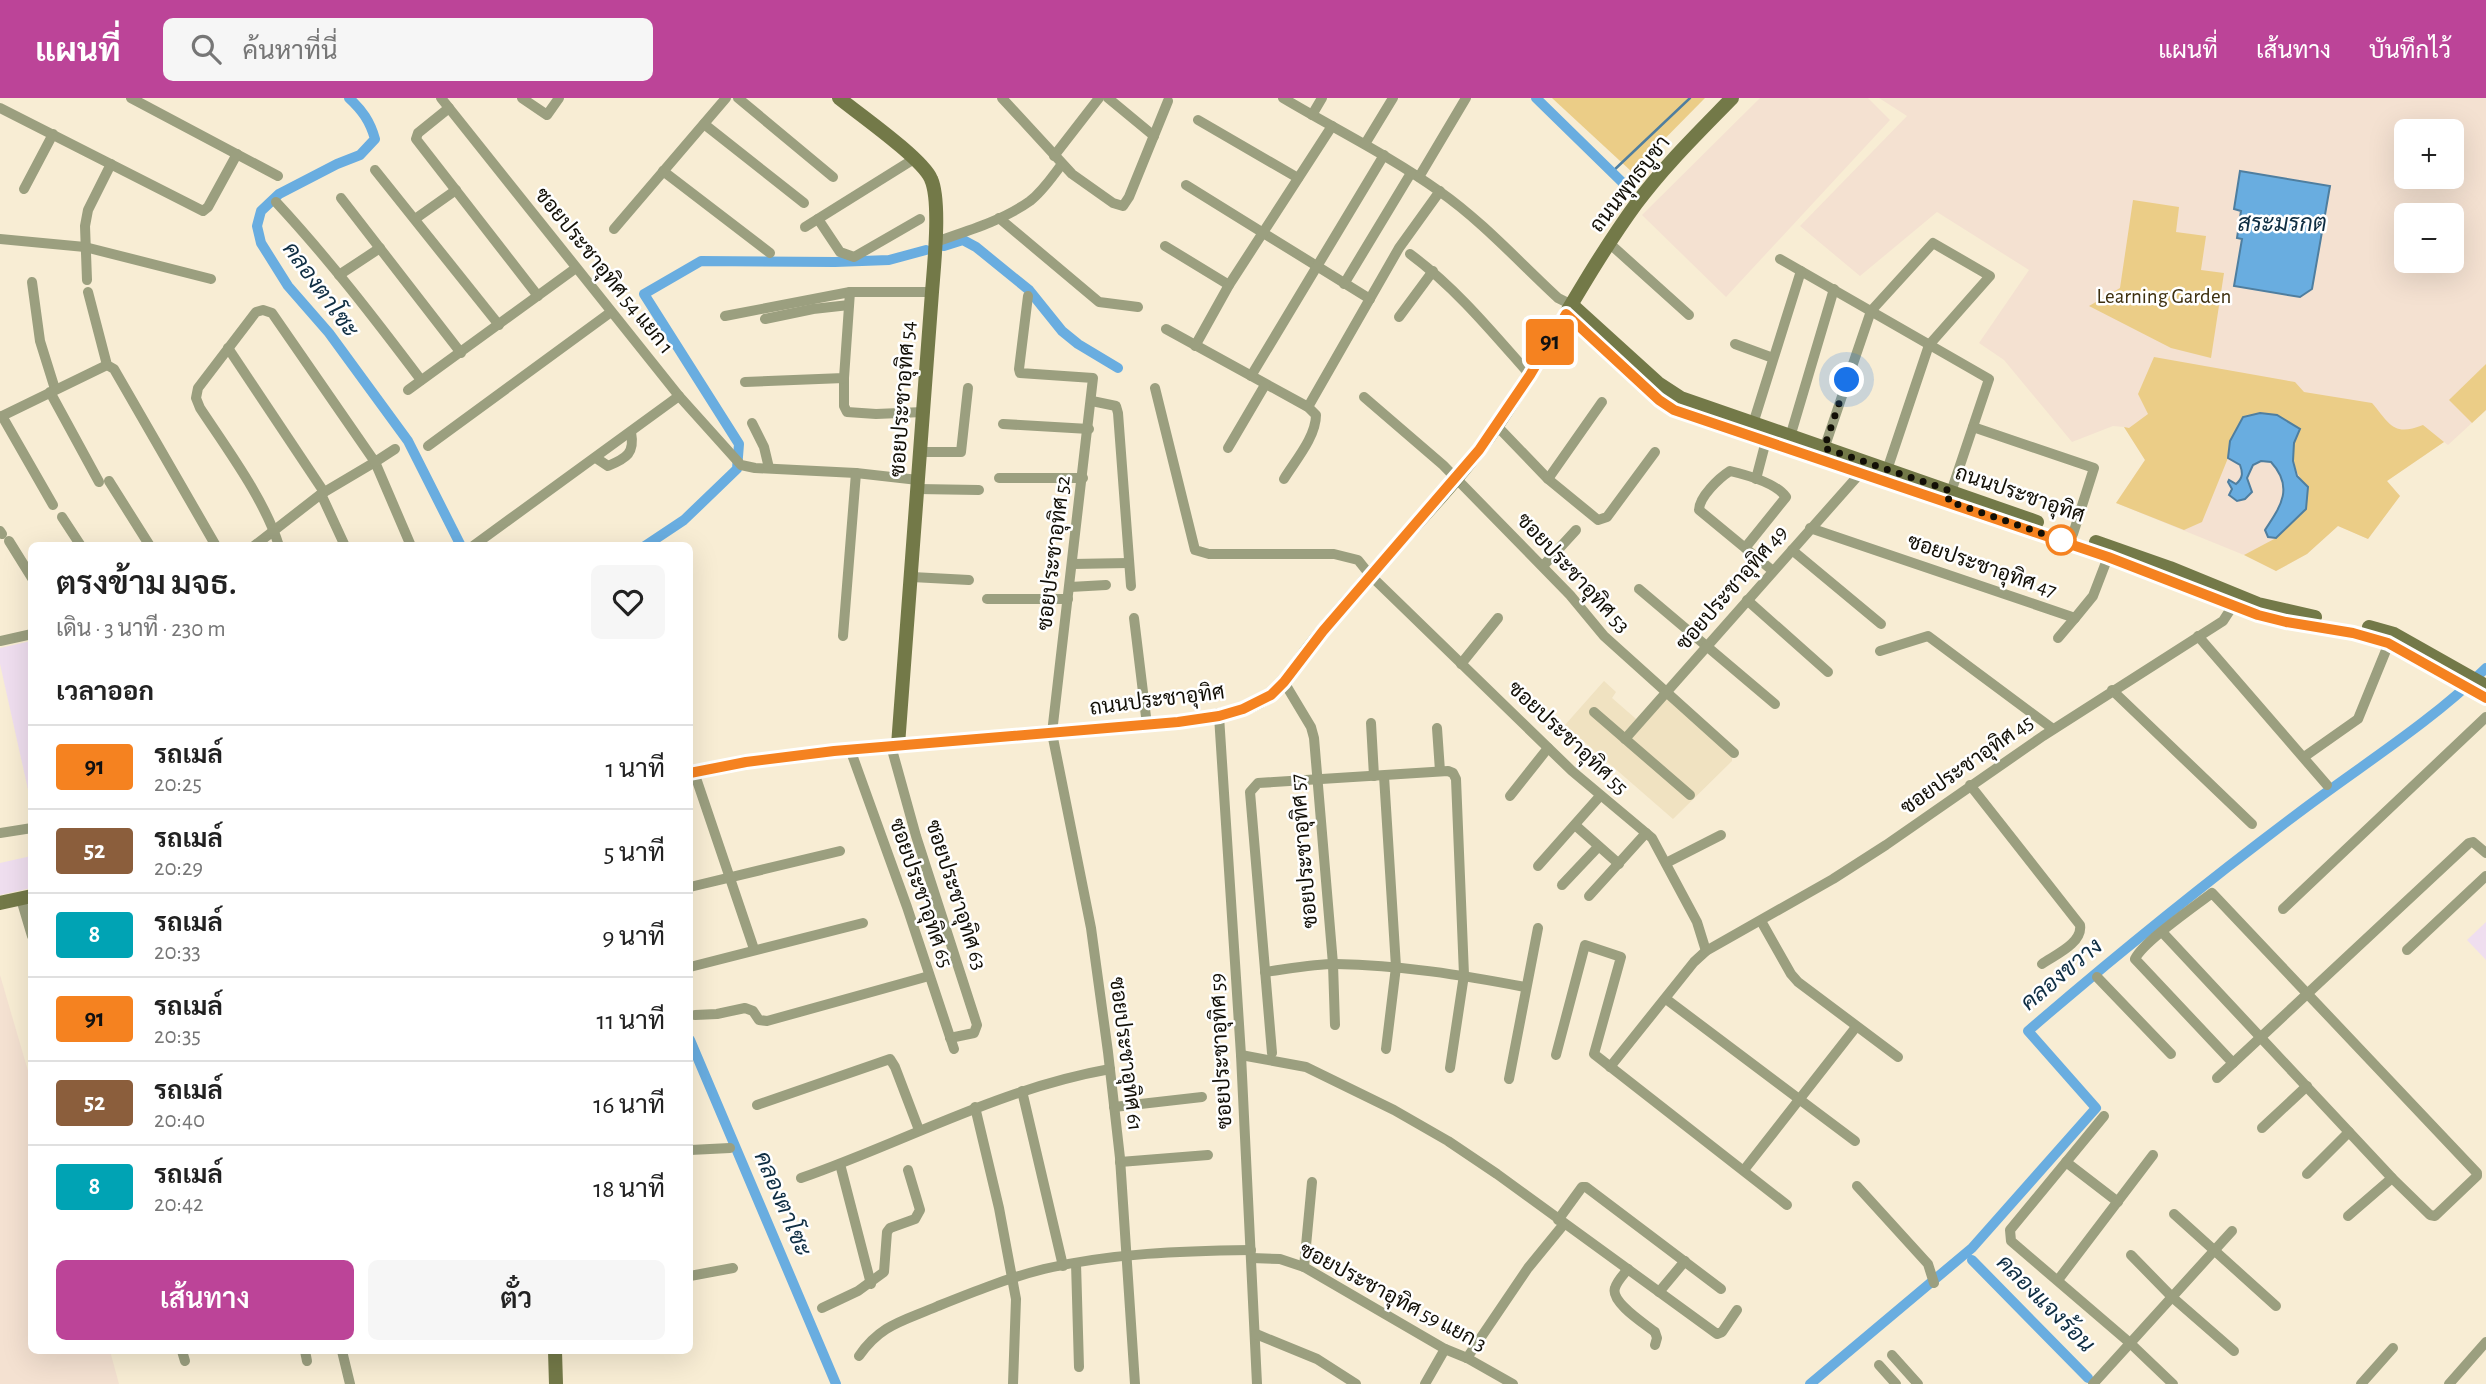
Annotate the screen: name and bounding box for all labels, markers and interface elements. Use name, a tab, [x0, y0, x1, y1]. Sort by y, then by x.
search box	[163, 18, 653, 81]
icon: search	[187, 30, 225, 68]
text: แผนที่	[35, 35, 121, 68]
text: ค้นหาที่นี่	[243, 38, 338, 64]
text: แผนที่	[2158, 39, 2218, 63]
text: เส้นทาง	[2256, 39, 2331, 63]
text: บันทึกไว้	[2369, 39, 2451, 63]
map controls	[2394, 119, 2464, 273]
button: +	[2394, 119, 2464, 189]
street label: ถนนพุทธบูชา	[1586, 132, 1677, 239]
street label: ซอยประชาอุทิศ 54 แยก 1	[528, 183, 679, 360]
button: −	[2394, 203, 2464, 273]
water label: สระมรกต	[2237, 213, 2327, 236]
water label: คลองตาโซะ	[278, 235, 367, 342]
park label: Learning Garden	[2097, 286, 2231, 307]
line badge: 91	[1518, 319, 1582, 365]
street label: ซอยประชาอุทิศ 54	[885, 320, 922, 478]
text: 91	[1540, 330, 1560, 354]
your location	[1829, 362, 1864, 397]
street label: ถนนประชาอุทิศ	[1951, 460, 2088, 529]
street label: ซอยประชาอุทิศ 52	[1032, 474, 1077, 632]
street label: ซอยประชาอุทิศ 53	[1510, 508, 1635, 639]
street label: ซอยประชาอุทิศ 49	[1671, 520, 1794, 656]
unlabelled marker	[2046, 525, 2076, 555]
street label: ซอยประชาอุทิศ 47	[1904, 529, 2060, 604]
button: heart	[591, 565, 665, 639]
text: ตรงข้าม มจธ.	[56, 568, 237, 601]
text: เดิน · 3 นาที · 230 m	[56, 618, 226, 641]
street label: ซอยประชาอุทิศ 55	[1502, 676, 1633, 801]
text: เวลาออก	[56, 679, 154, 705]
street label: ถนนประชาอุทิศ	[1088, 679, 1226, 722]
street label: ซอยประชาอุทิศ 45	[1896, 710, 2039, 821]
text: รถเมล์	[154, 742, 223, 768]
text: 91	[84, 755, 105, 779]
text: 1 นาที	[606, 756, 665, 782]
street label: ซอยประชาอุทิศ 57	[1285, 772, 1324, 929]
text: 20:25	[154, 773, 202, 796]
street label: ซอยประชาอุทิศ 65	[883, 815, 958, 971]
street label: ซอยประชาอุทิศ 63	[919, 817, 992, 973]
text: รถเมล์	[154, 826, 223, 852]
text: 52	[84, 839, 105, 863]
text: 5 นาที	[604, 840, 665, 866]
text: 20:29	[154, 857, 203, 880]
text: รถเมล์	[154, 910, 223, 936]
text: 8	[89, 923, 100, 947]
text: 9 นาที	[602, 924, 665, 950]
water label: คลองขวาง	[2017, 935, 2107, 1015]
text: 20:33	[154, 941, 201, 964]
street label: ซอยประชาอุทิศ 59	[1204, 972, 1239, 1130]
street label: ซอยประชาอุทิศ 61	[1103, 976, 1148, 1132]
text: รถเมล์	[154, 994, 223, 1020]
text: 91	[84, 1007, 105, 1031]
text: 11 นาที	[597, 1008, 665, 1034]
text: 20:35	[154, 1025, 201, 1048]
text: รถเมล์	[154, 1078, 223, 1104]
text: 52	[84, 1091, 105, 1115]
text: 16 นาที	[593, 1092, 665, 1118]
text: 20:40	[154, 1109, 205, 1132]
water label: คลองตาโซะ	[750, 1146, 820, 1260]
text: รถเมล์	[154, 1162, 223, 1188]
text: 8	[89, 1175, 100, 1199]
text: 18 นาที	[593, 1176, 665, 1202]
text: 20:42	[154, 1193, 203, 1216]
street label: ซอยประชาอุทิศ 59 แยก 3	[1295, 1237, 1491, 1358]
water label: คลองแจงร้อน	[1992, 1248, 2101, 1357]
button: เส้นทาง	[56, 1260, 354, 1340]
button: ตั๋ว	[368, 1260, 665, 1340]

